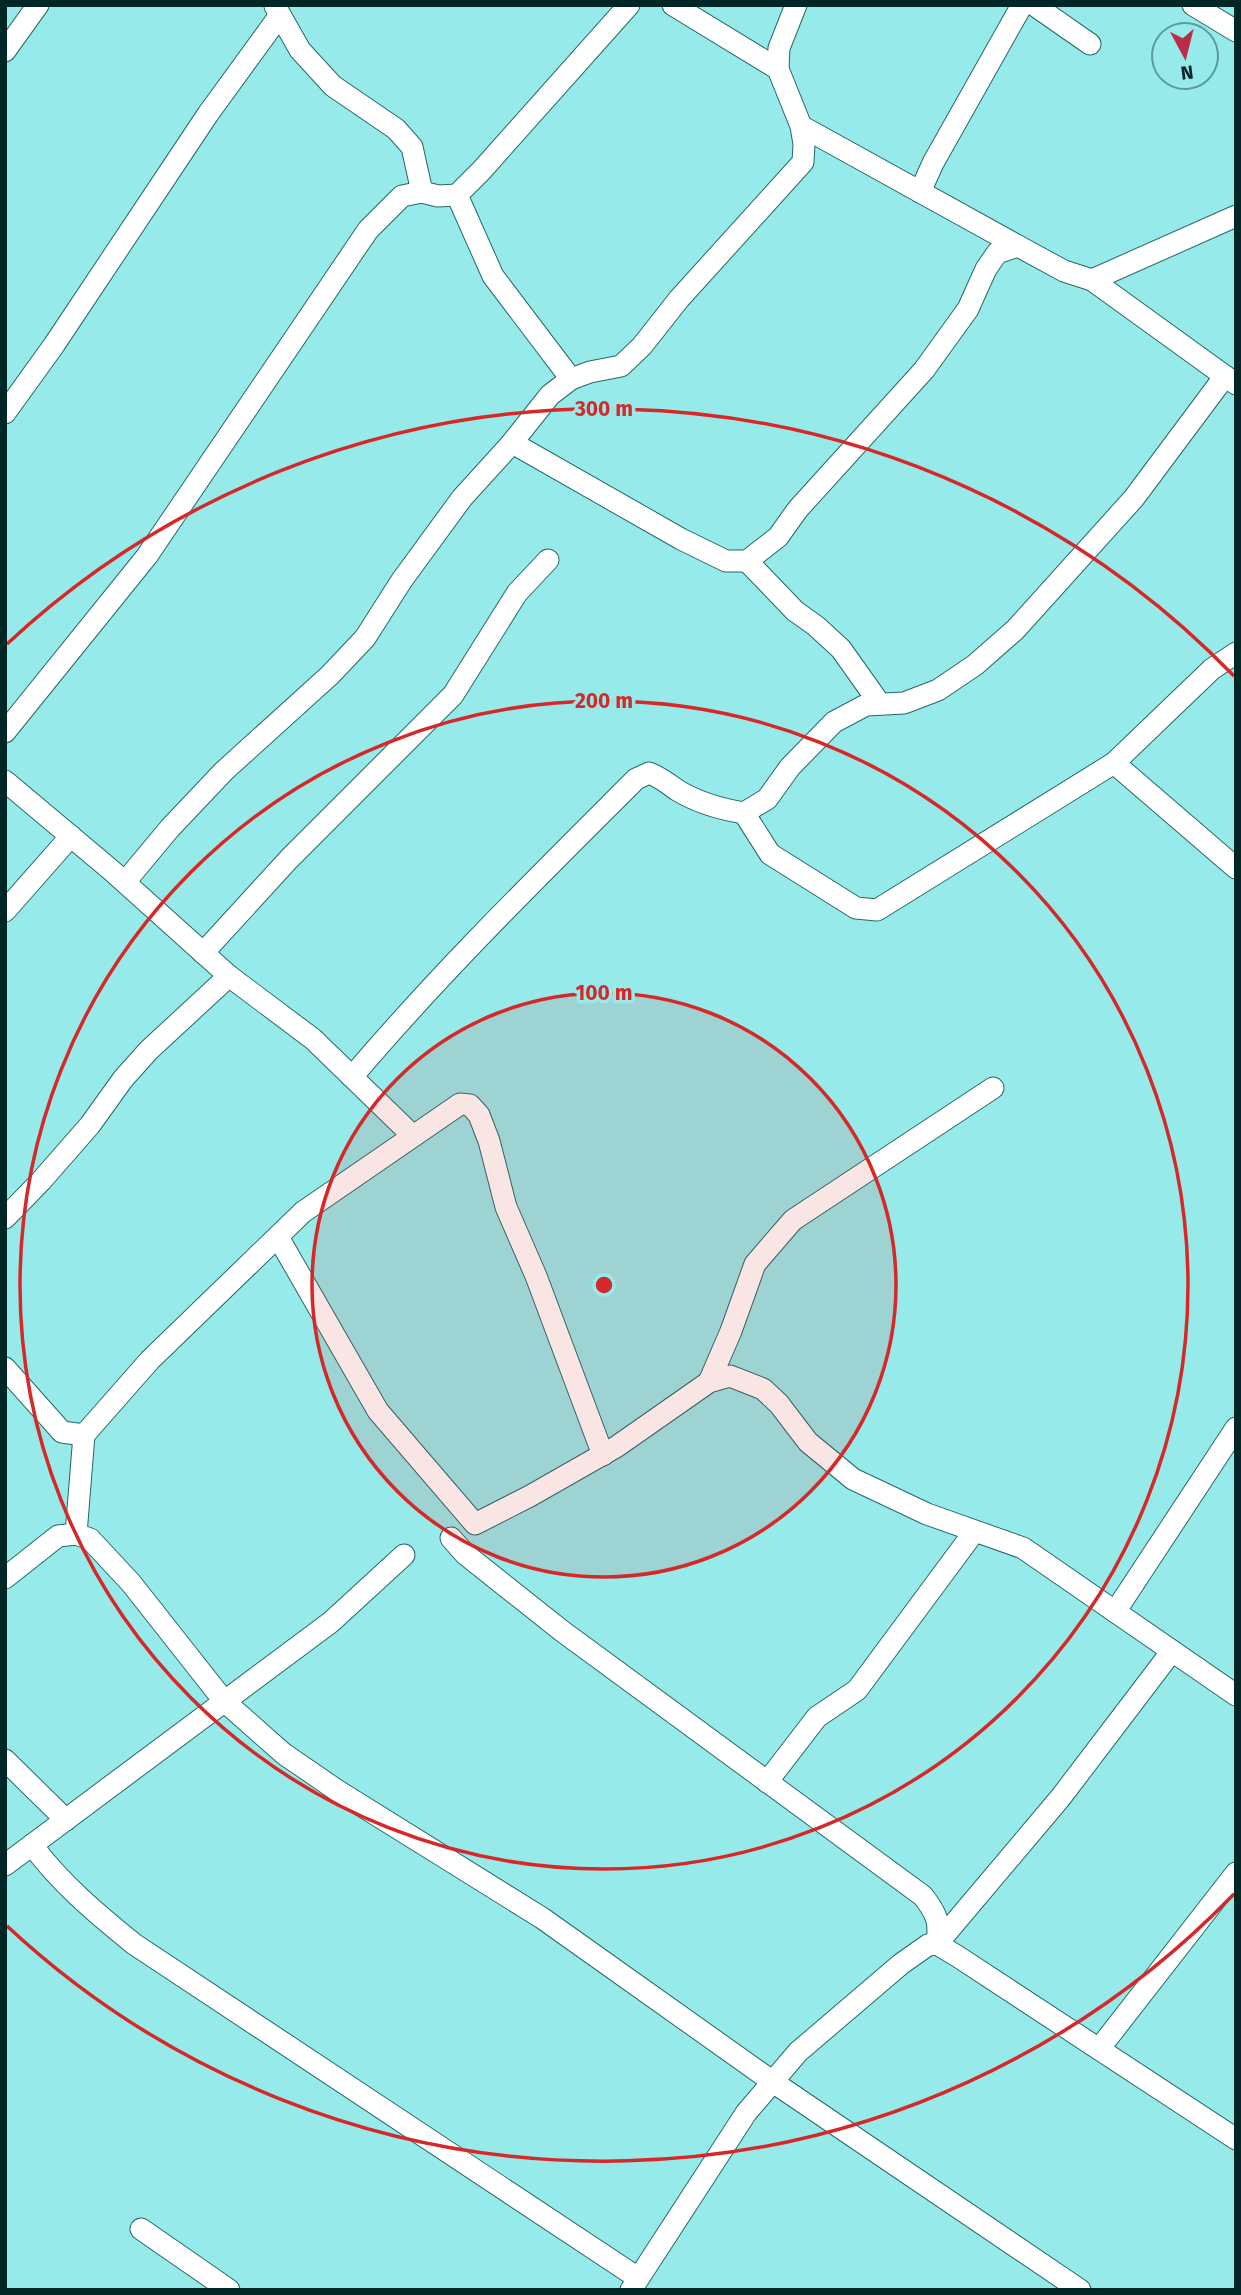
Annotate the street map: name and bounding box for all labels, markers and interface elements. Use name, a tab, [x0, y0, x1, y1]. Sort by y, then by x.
north arrow	[1150, 21, 1220, 91]
text: N	[1179, 60, 1195, 85]
text: 300 m	[574, 396, 633, 422]
text: 200 m	[575, 688, 633, 714]
text: 100 m	[575, 980, 633, 1006]
centre of rings	[592, 1273, 616, 1297]

